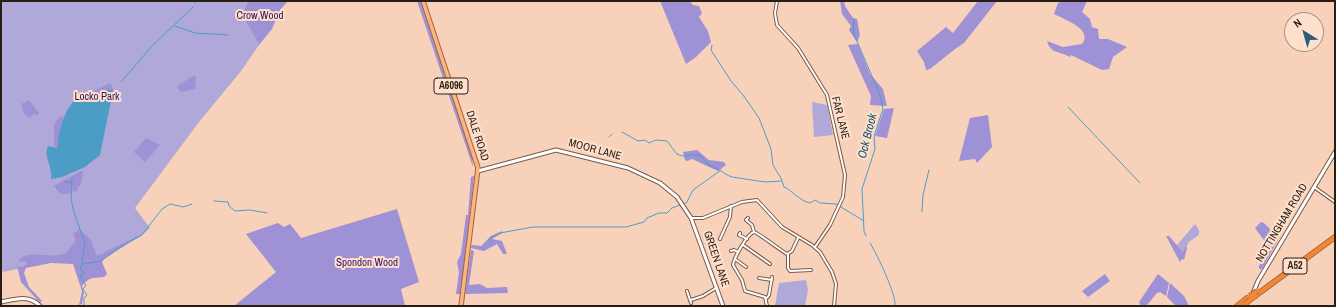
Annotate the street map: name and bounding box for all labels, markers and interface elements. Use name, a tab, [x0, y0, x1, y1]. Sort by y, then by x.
park label: Crow Wood	[237, 9, 283, 23]
north arrow	[1284, 12, 1324, 52]
text: N	[1291, 16, 1304, 31]
road number: A6096	[434, 78, 468, 94]
park label: Locko Park	[74, 90, 120, 104]
street label: FAR LANE	[828, 95, 852, 141]
street label: DALE ROAD	[463, 109, 491, 163]
water label: Ock Brook	[855, 112, 881, 160]
street label: MOOR LANE	[567, 137, 623, 163]
street label: NOTTINGHAM ROAD	[1253, 181, 1311, 265]
street label: GREEN LANE	[700, 229, 732, 289]
park label: Spondon Wood	[336, 256, 398, 270]
road number: A52	[1283, 258, 1307, 274]

